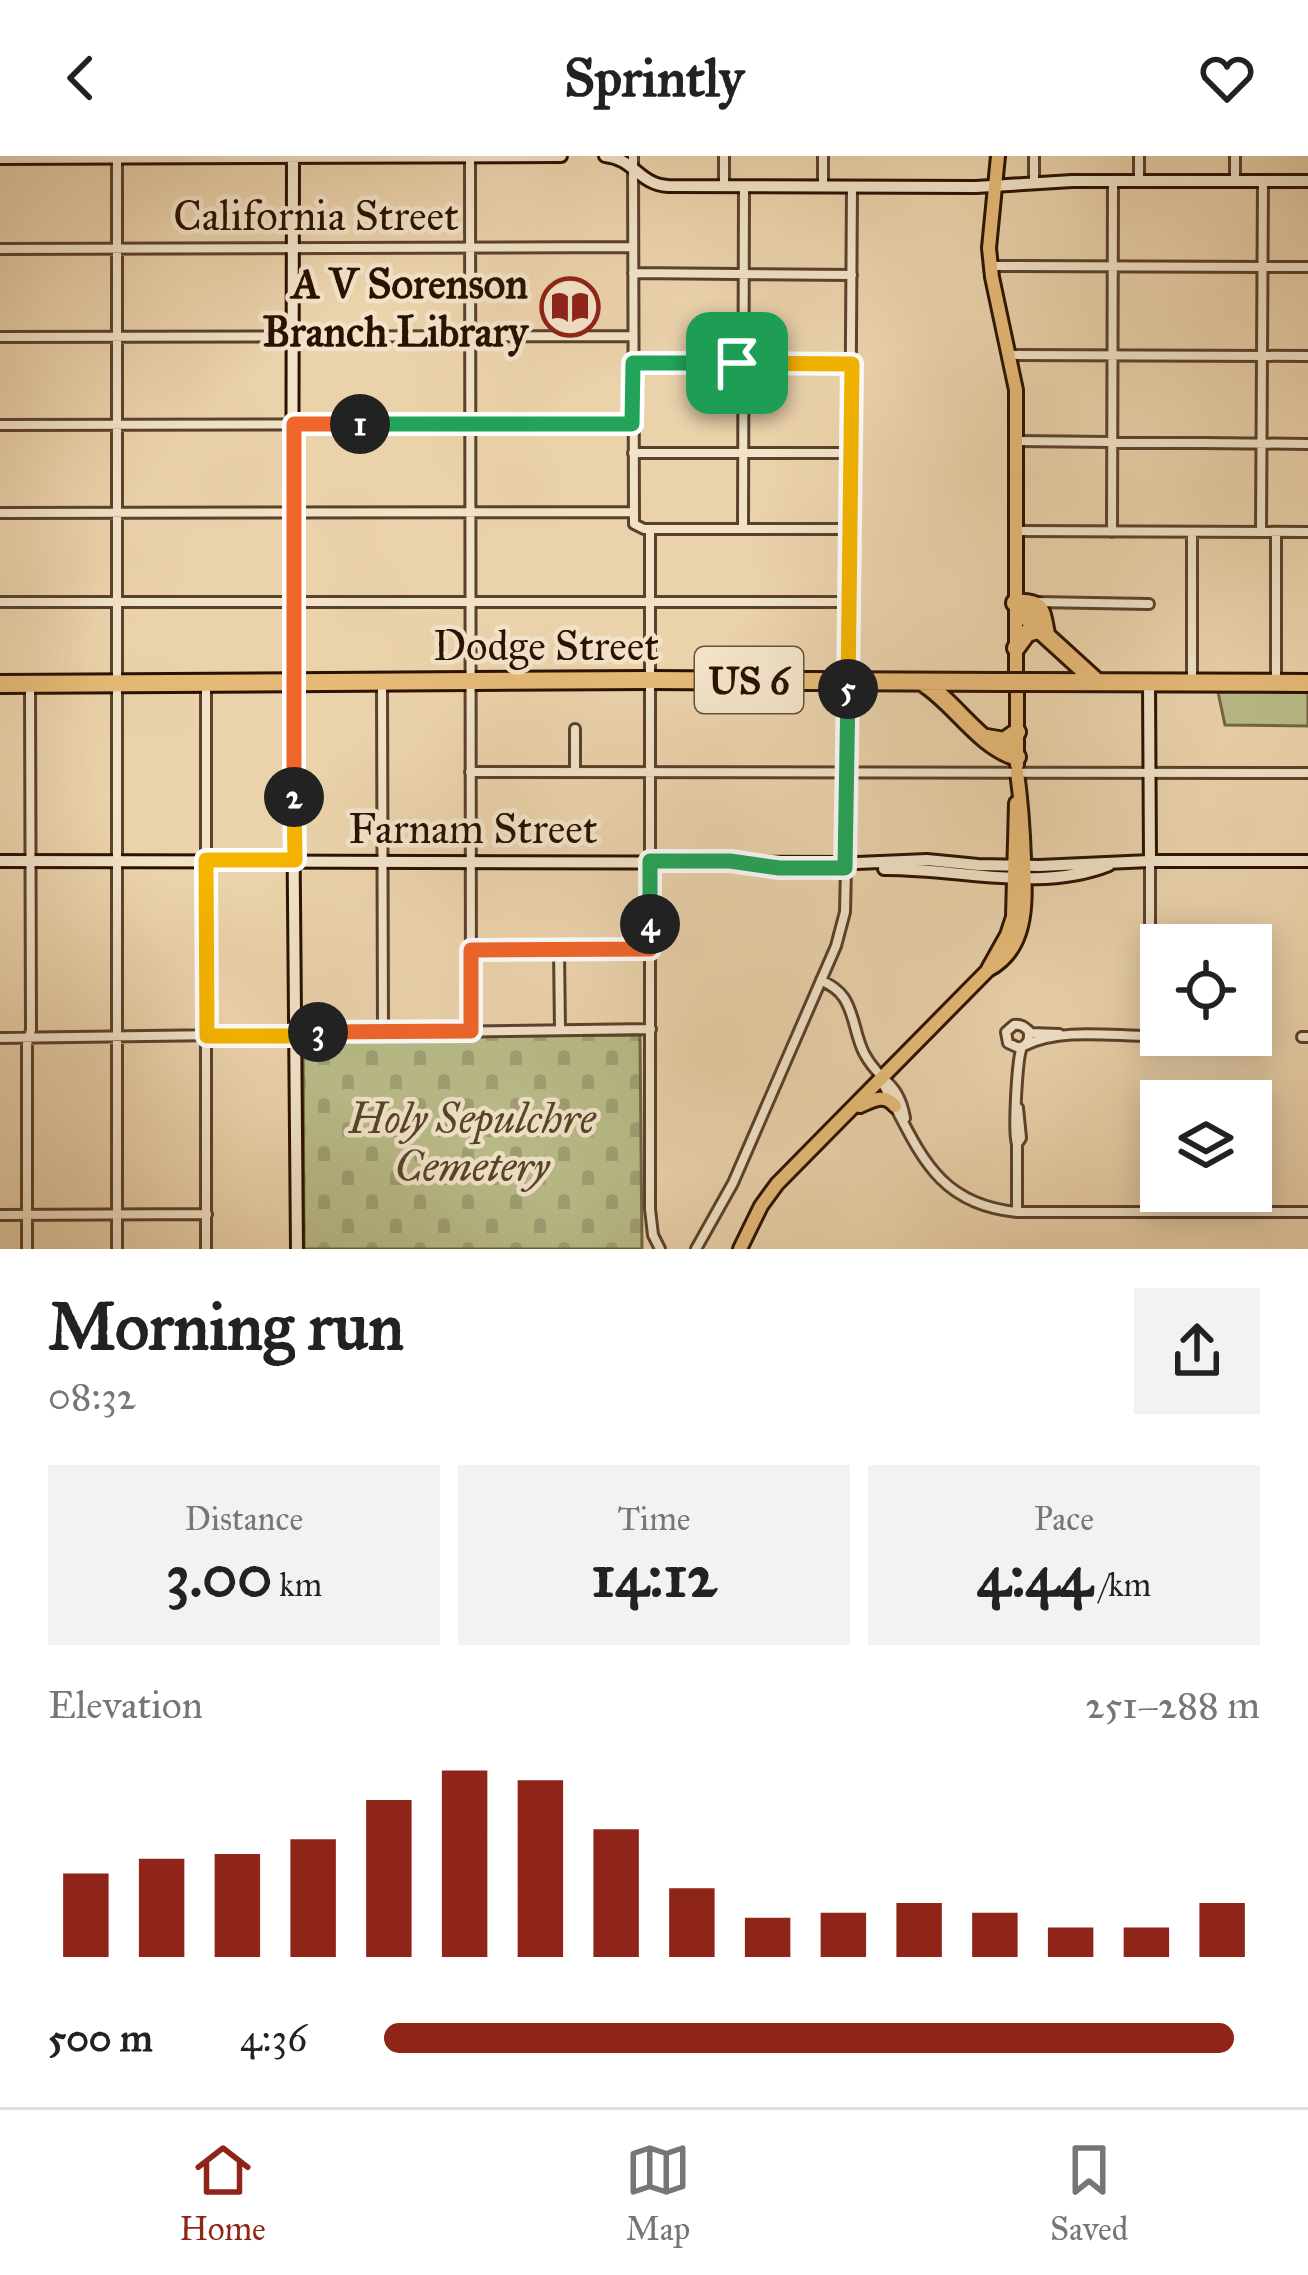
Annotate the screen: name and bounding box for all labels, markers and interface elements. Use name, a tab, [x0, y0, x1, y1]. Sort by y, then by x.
icon: back	[48, 45, 114, 111]
text: Sprintly	[564, 45, 744, 111]
icon: heart	[1194, 45, 1260, 111]
street label: California Street	[173, 190, 459, 242]
place label: A V Sorenson Branch Library	[263, 258, 529, 358]
library icon: A V Sorenson Branch Library	[539, 276, 601, 338]
pin	[686, 312, 788, 414]
icon: arrive	[704, 330, 770, 396]
pin: 1	[330, 394, 390, 454]
text: 1	[353, 404, 367, 444]
street label: Dodge Street	[433, 620, 659, 672]
road number: US 6	[695, 647, 803, 713]
pin: 5	[818, 659, 878, 719]
text: 5	[840, 669, 856, 709]
pin: 2	[264, 767, 324, 827]
text: 2	[286, 777, 302, 817]
street label: Farnam Street	[348, 803, 598, 855]
pin: 4	[620, 894, 680, 954]
text: 4	[641, 904, 659, 944]
map controls	[1140, 924, 1272, 1212]
button: locate	[1140, 924, 1272, 1056]
pin: 3	[288, 1002, 348, 1062]
text: 3	[311, 1012, 325, 1052]
button: layers	[1140, 1080, 1272, 1212]
park label: Holy Sepulchre Cemetery	[347, 1093, 597, 1193]
text: Morning run	[48, 1286, 404, 1367]
button: share	[1134, 1288, 1260, 1414]
text: 08:32	[48, 1372, 136, 1420]
text: Distance	[185, 1499, 303, 1539]
text: Time	[617, 1499, 691, 1539]
text: Pace	[1034, 1499, 1094, 1539]
text: 3.00	[166, 1539, 272, 1612]
text: 14:12	[591, 1539, 717, 1612]
text: 4:44	[977, 1539, 1092, 1612]
text: km	[272, 1565, 322, 1605]
text: /km	[1092, 1565, 1151, 1605]
text: Elevation	[48, 1681, 203, 1729]
text: 251–288 m	[1085, 1681, 1260, 1729]
text: 500 m	[48, 2014, 153, 2062]
text: 4:36	[240, 2014, 307, 2062]
tab: Home	[180, 2137, 266, 2249]
tab: Map	[625, 2137, 691, 2249]
tab: Saved	[1050, 2137, 1128, 2249]

